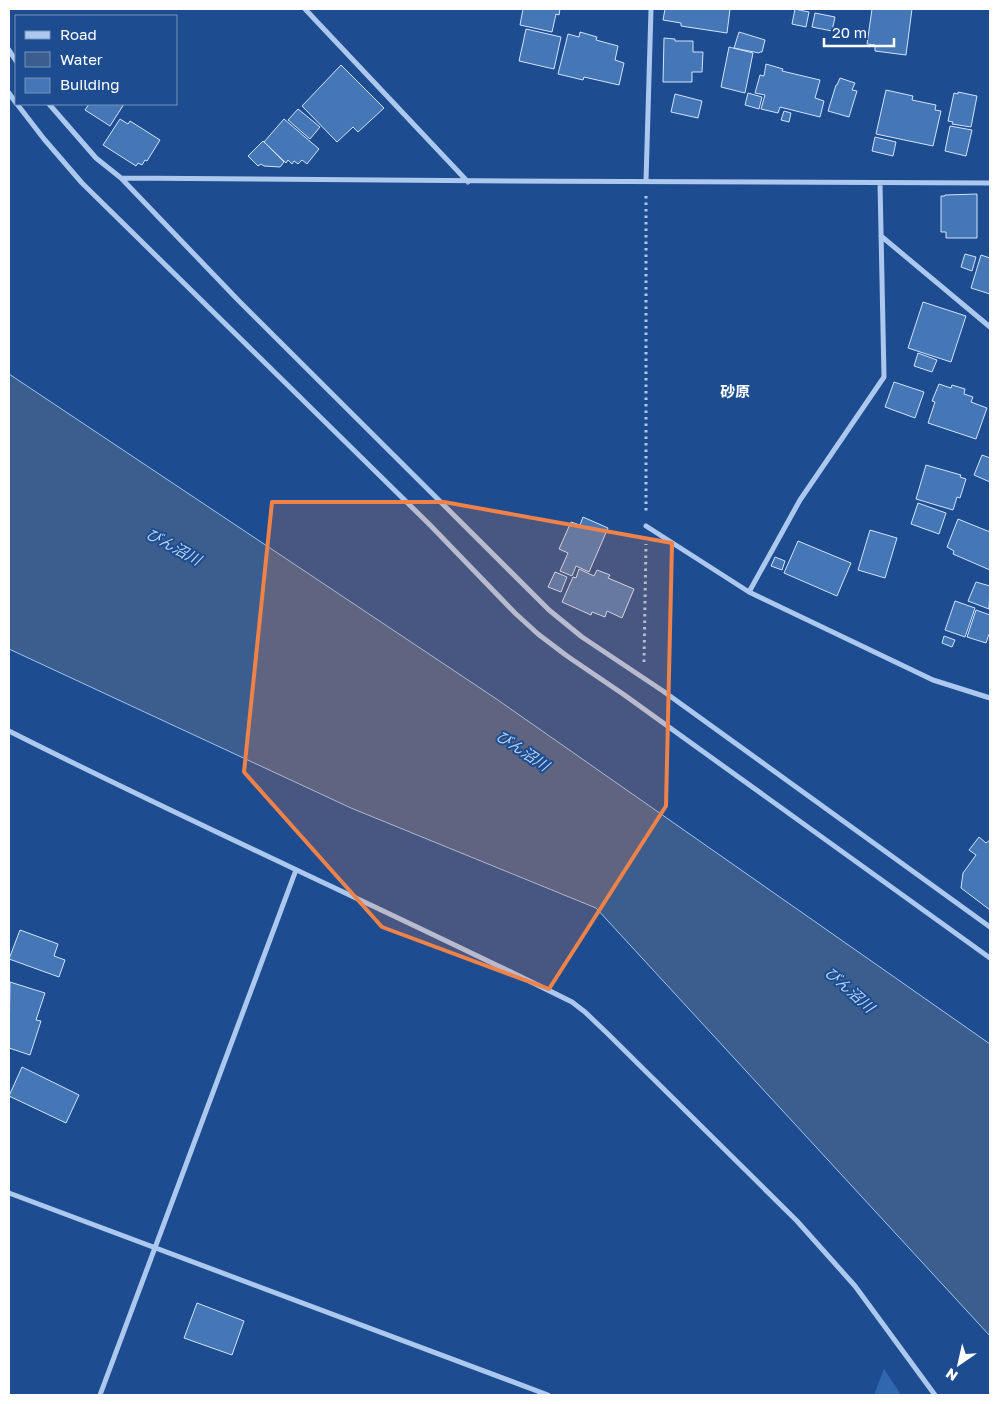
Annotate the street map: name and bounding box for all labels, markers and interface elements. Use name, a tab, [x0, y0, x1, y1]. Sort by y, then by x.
legend	[15, 15, 178, 105]
scale bar	[824, 15, 894, 47]
text: 20 m	[832, 23, 867, 41]
text: Road	[60, 25, 97, 43]
text: Water	[60, 50, 103, 68]
text: Building	[60, 75, 120, 93]
district label: 砂原	[720, 382, 750, 400]
water label: びん沼川	[143, 524, 206, 569]
water label: びん沼川	[493, 726, 555, 775]
water label: びん沼川	[822, 962, 880, 1017]
north arrow	[934, 1339, 984, 1389]
text: N	[942, 1365, 961, 1385]

